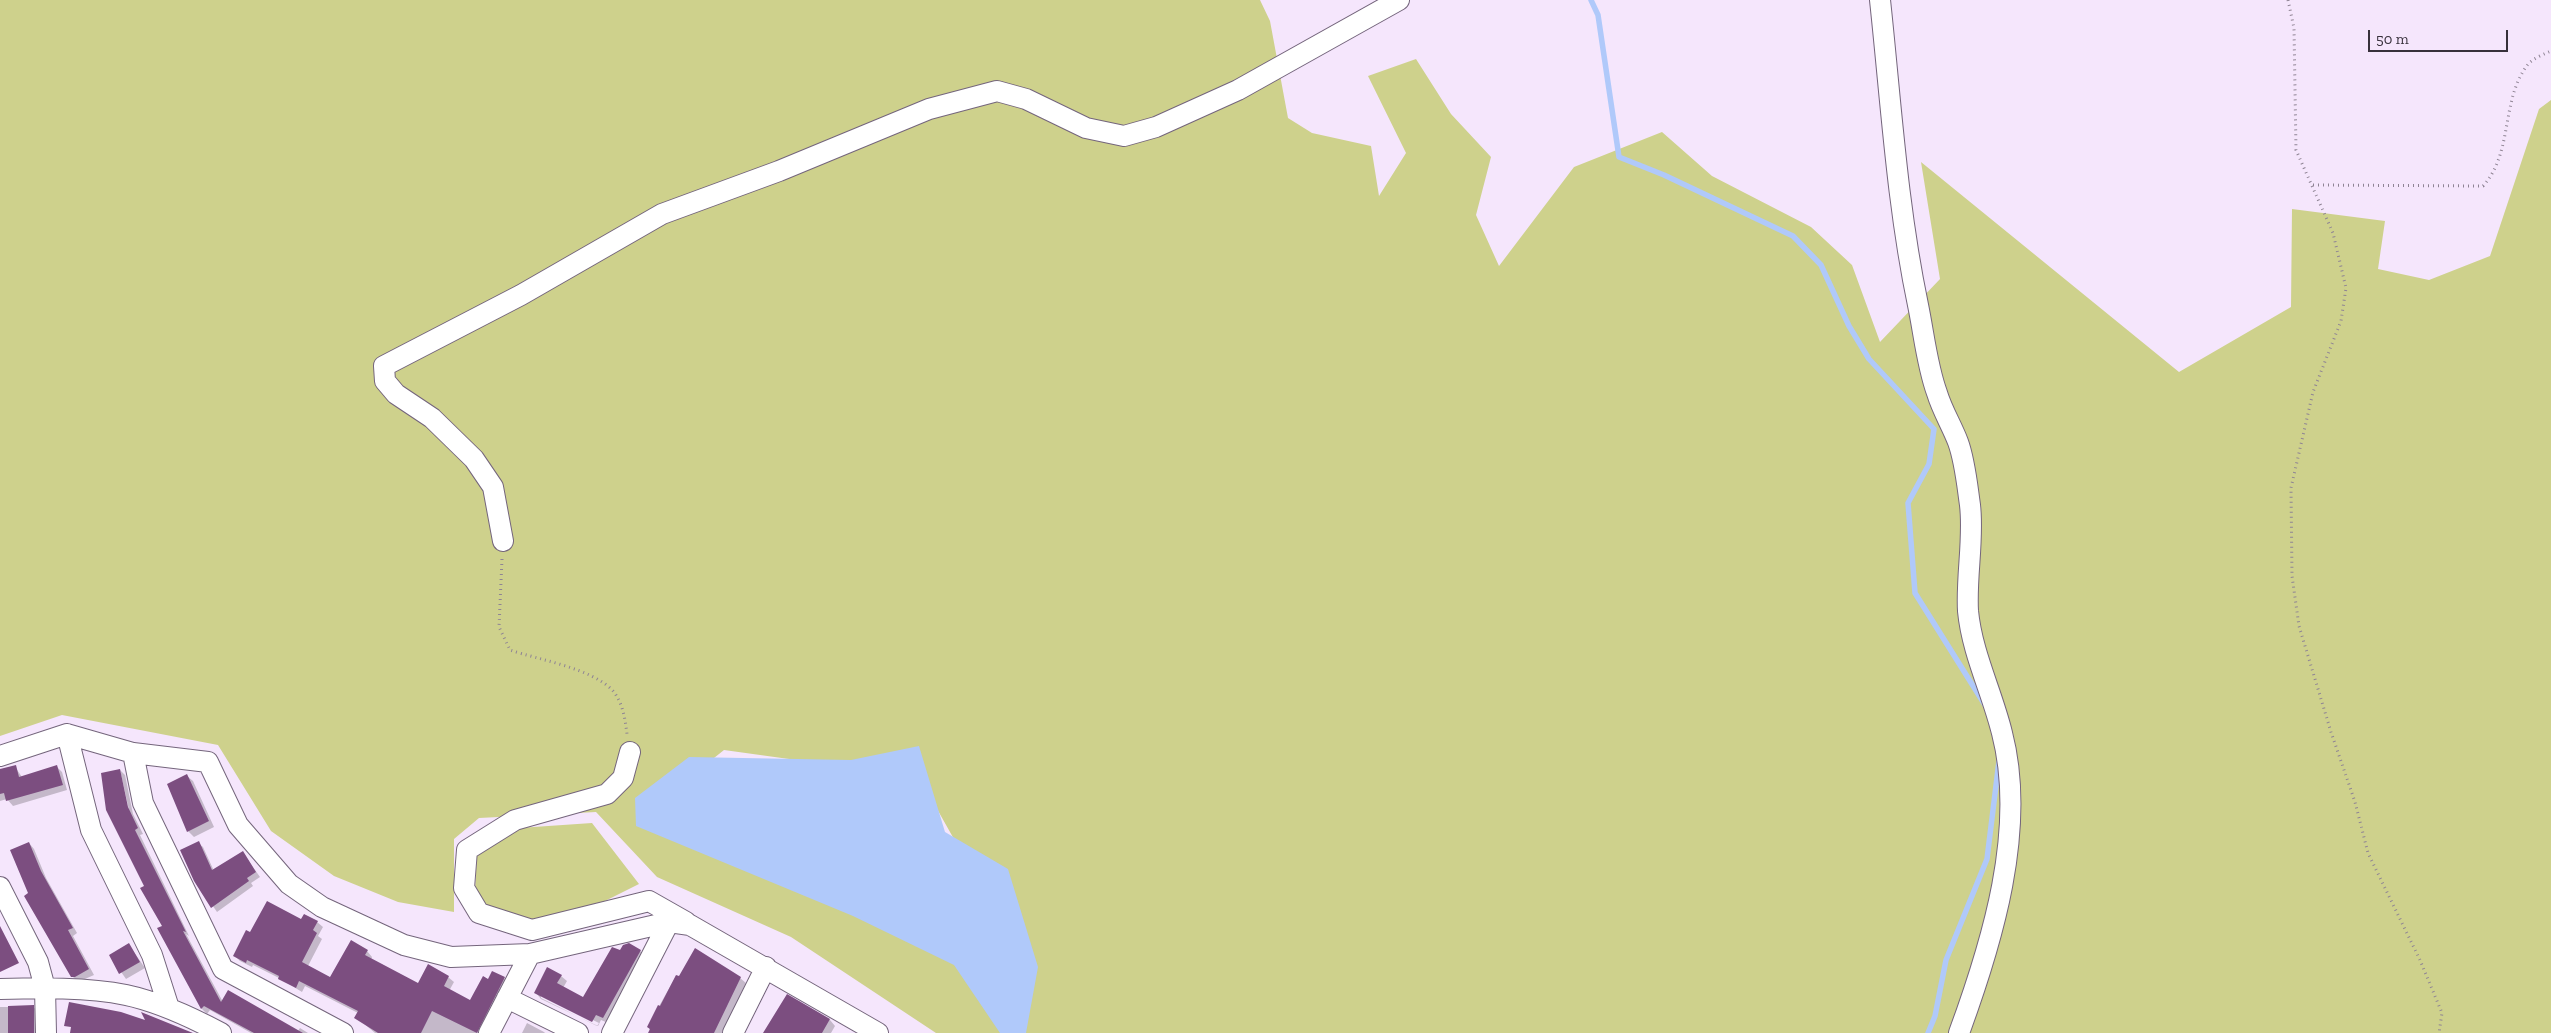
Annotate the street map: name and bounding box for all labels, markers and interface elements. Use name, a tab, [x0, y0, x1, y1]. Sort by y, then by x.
scale bar	[2371, 20, 2511, 52]
text: 50 m	[2376, 30, 2409, 48]

